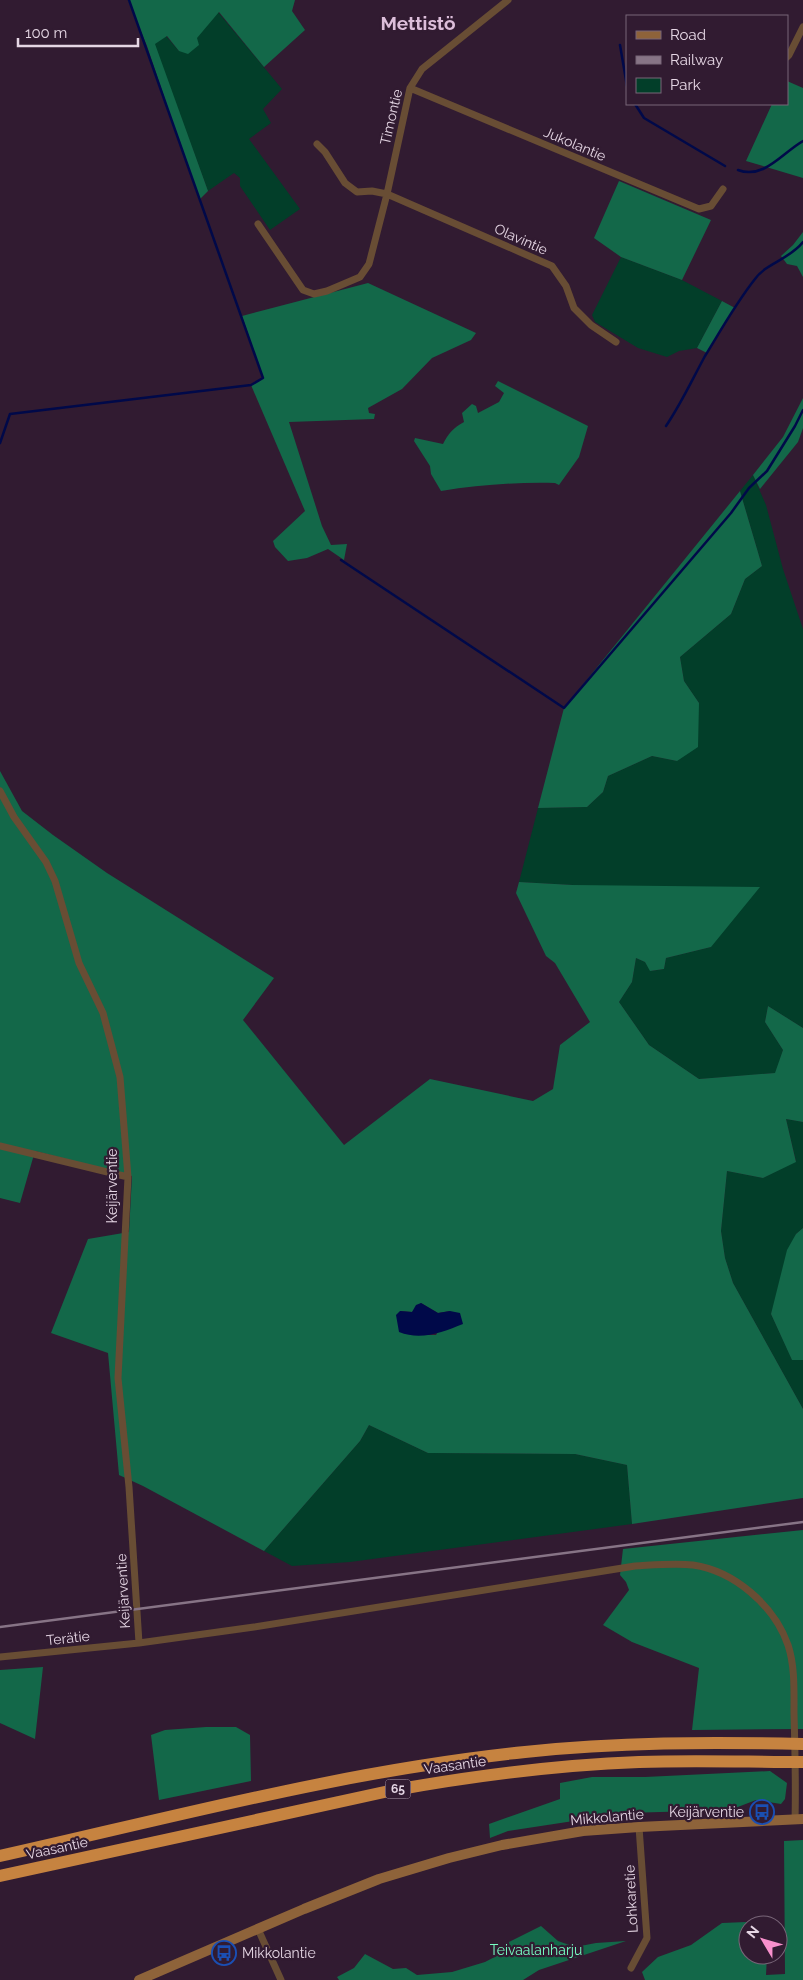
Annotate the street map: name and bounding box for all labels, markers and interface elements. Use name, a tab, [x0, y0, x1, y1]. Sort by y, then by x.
district label: Mettistö	[381, 12, 455, 34]
scale bar	[18, 15, 138, 47]
legend	[626, 15, 788, 105]
text: 100 m	[25, 24, 67, 42]
text: Road	[670, 26, 706, 44]
text: Railway	[670, 51, 723, 69]
text: Park	[670, 76, 701, 94]
street label: Timontie	[377, 88, 405, 146]
street label: Jukolantie	[542, 124, 608, 164]
street label: Olavintie	[492, 220, 550, 258]
street label: Keijärventie	[104, 1148, 120, 1224]
street label: Keijärventie	[113, 1553, 133, 1629]
street label: Terätie	[45, 1628, 91, 1648]
street label: Vaasantie	[423, 1753, 487, 1777]
road number: 65	[386, 1780, 410, 1798]
bus stop icon: Keijärventie	[749, 1799, 775, 1825]
place label: Keijärventie	[669, 1804, 744, 1820]
street label: Mikkolantie	[570, 1806, 644, 1828]
street label: Vaasantie	[25, 1834, 89, 1862]
street label: Lohkaretie	[621, 1864, 641, 1934]
north arrow	[738, 1915, 788, 1965]
text: N	[743, 1923, 762, 1941]
bus stop icon: Mikkolantie	[211, 1940, 237, 1966]
park label: Teivaalanharju	[490, 1942, 582, 1958]
place label: Mikkolantie	[242, 1945, 316, 1961]

